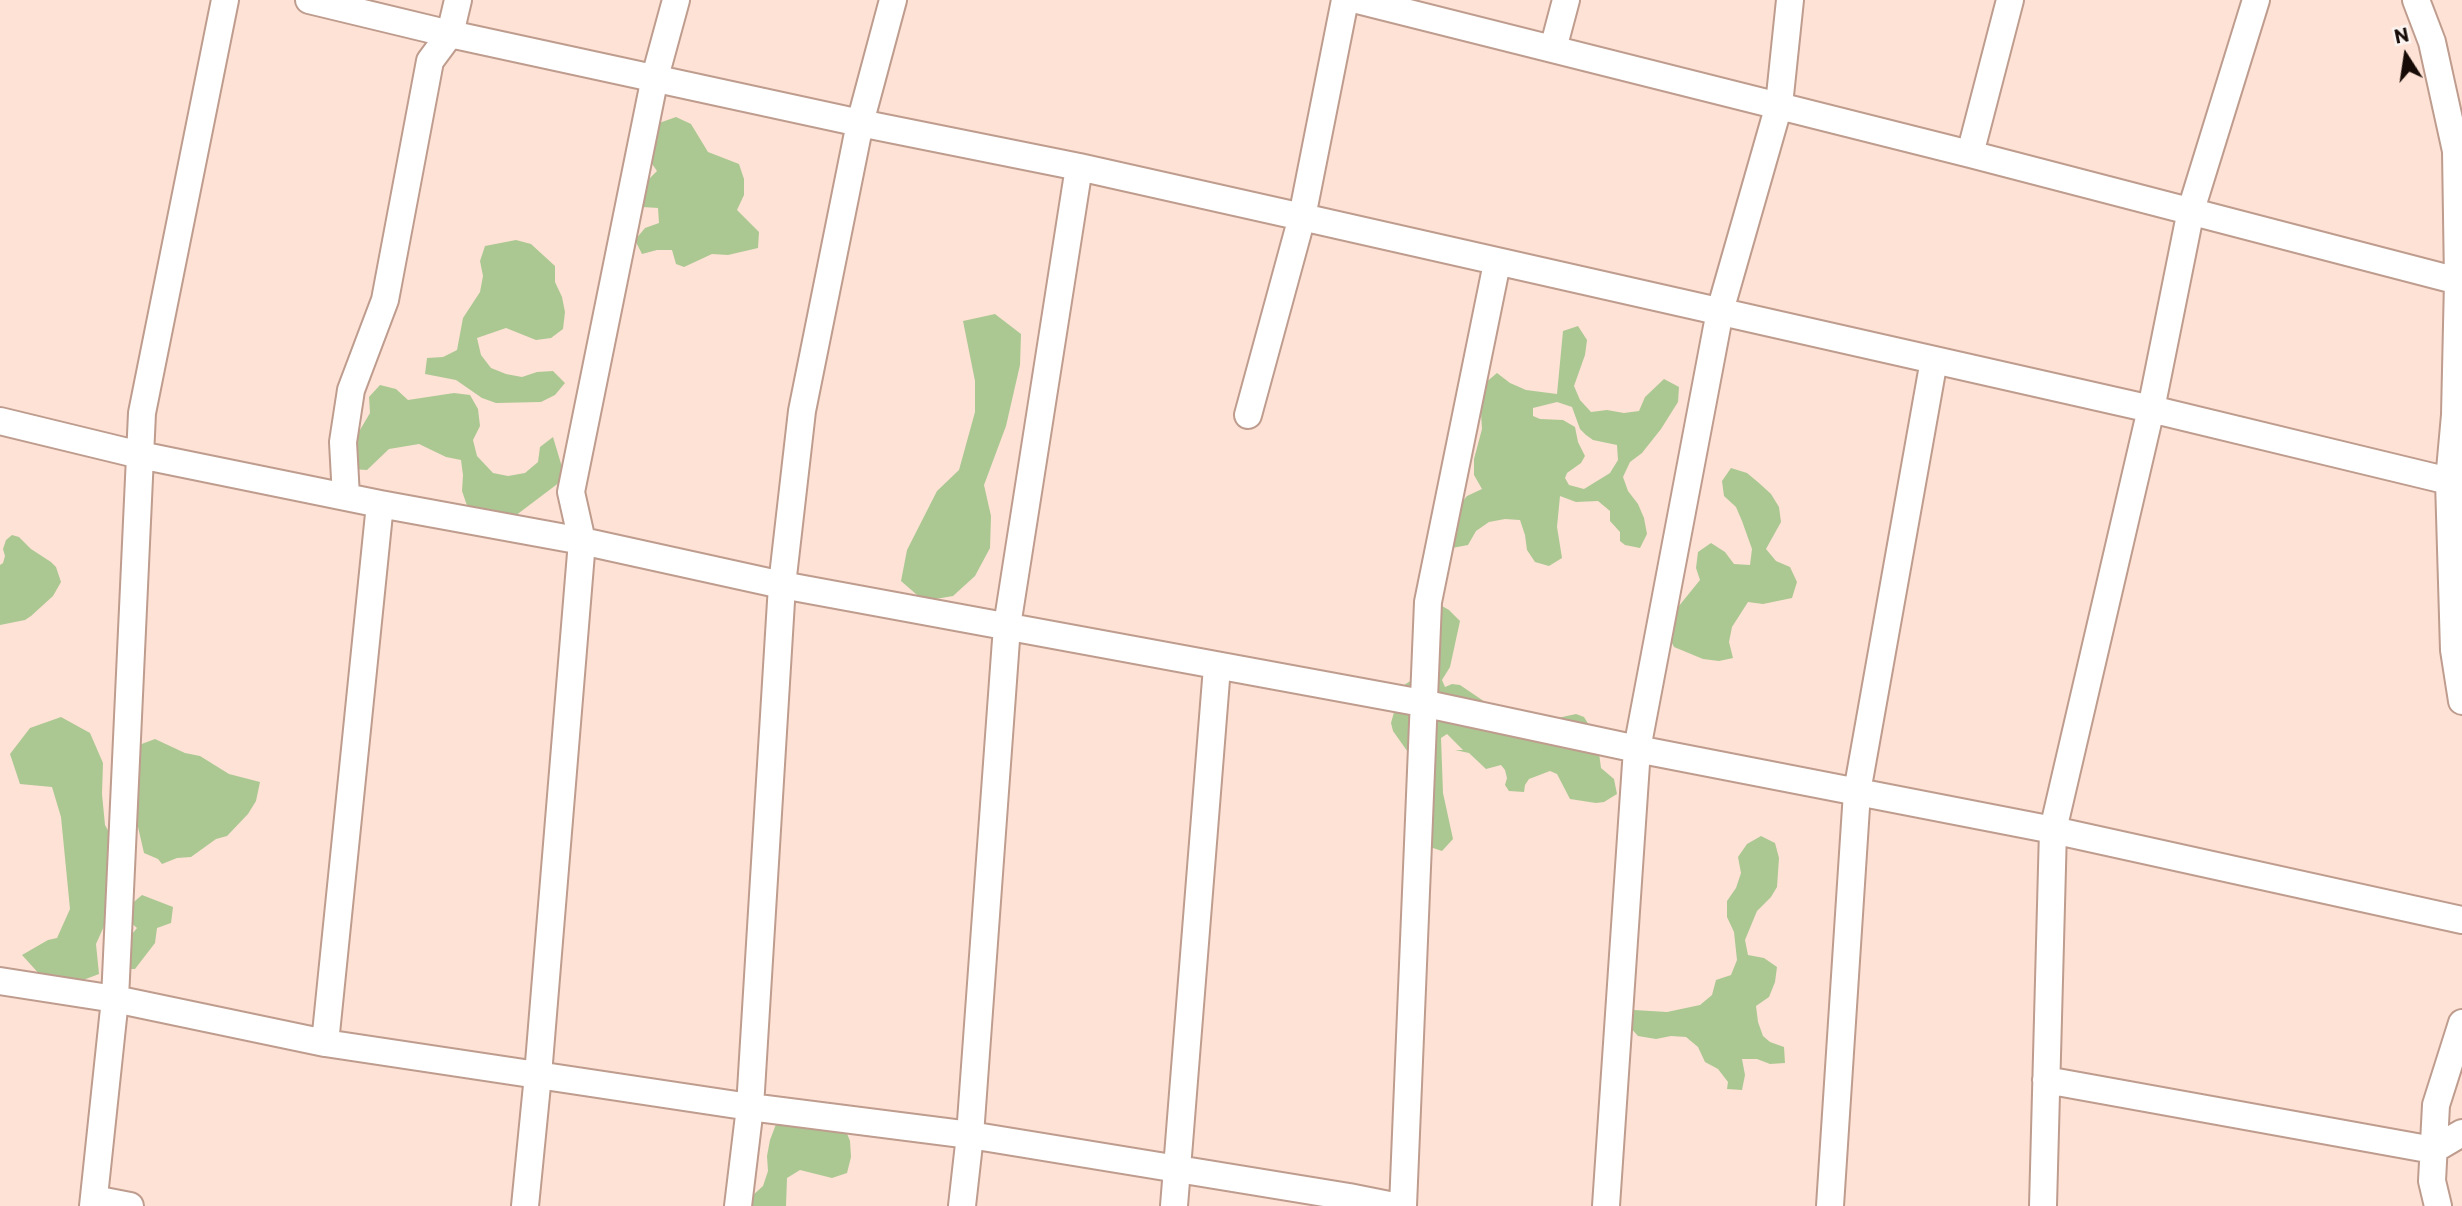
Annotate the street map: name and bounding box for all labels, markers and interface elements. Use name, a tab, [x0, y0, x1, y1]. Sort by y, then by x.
north arrow	[2371, 21, 2441, 91]
text: N	[2392, 22, 2411, 48]

